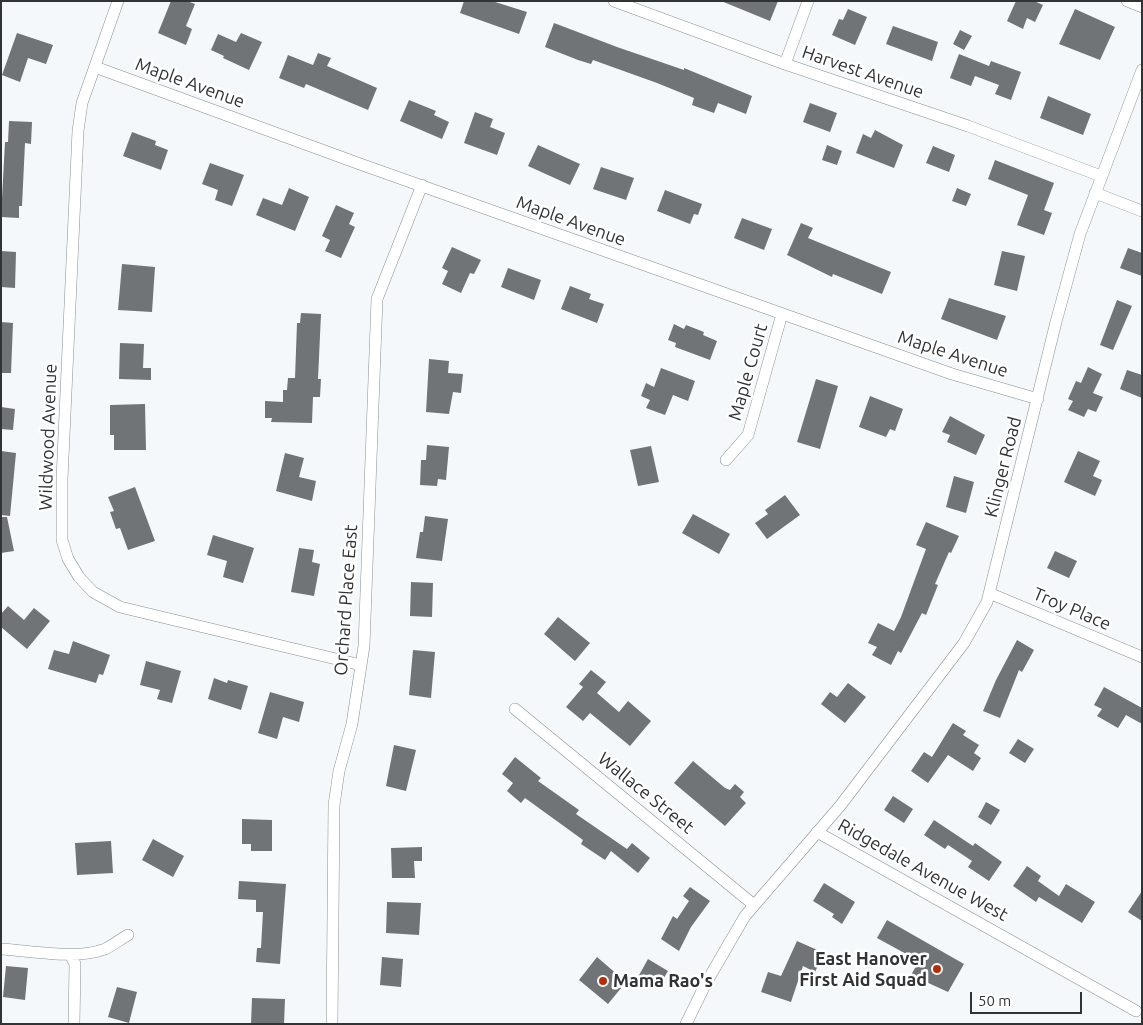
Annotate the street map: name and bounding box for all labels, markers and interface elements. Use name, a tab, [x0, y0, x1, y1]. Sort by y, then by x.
street label: Harvest Avenue	[799, 41, 927, 103]
street label: Maple Avenue	[132, 53, 248, 113]
street label: Maple Avenue	[513, 191, 629, 251]
street label: Maple Court	[724, 321, 772, 423]
street label: Maple Avenue	[895, 326, 1011, 382]
street label: Wildwood Avenue	[35, 363, 61, 511]
street label: Klinger Road	[980, 414, 1026, 520]
street label: Orchard Place East	[330, 524, 362, 676]
street label: Troy Place	[1030, 583, 1114, 635]
street label: Wallace Street	[594, 748, 698, 838]
street label: Ridgedale Avenue West	[834, 814, 1012, 926]
place label: East Hanover First Aid Squad	[799, 948, 927, 991]
marker: East Hanover First Aid Squad	[931, 963, 943, 975]
place label: Mama Rao's	[613, 970, 713, 992]
marker: Mama Rao's	[597, 975, 609, 987]
scale bar	[973, 982, 1086, 1014]
text: 50 m	[978, 992, 1011, 1009]

